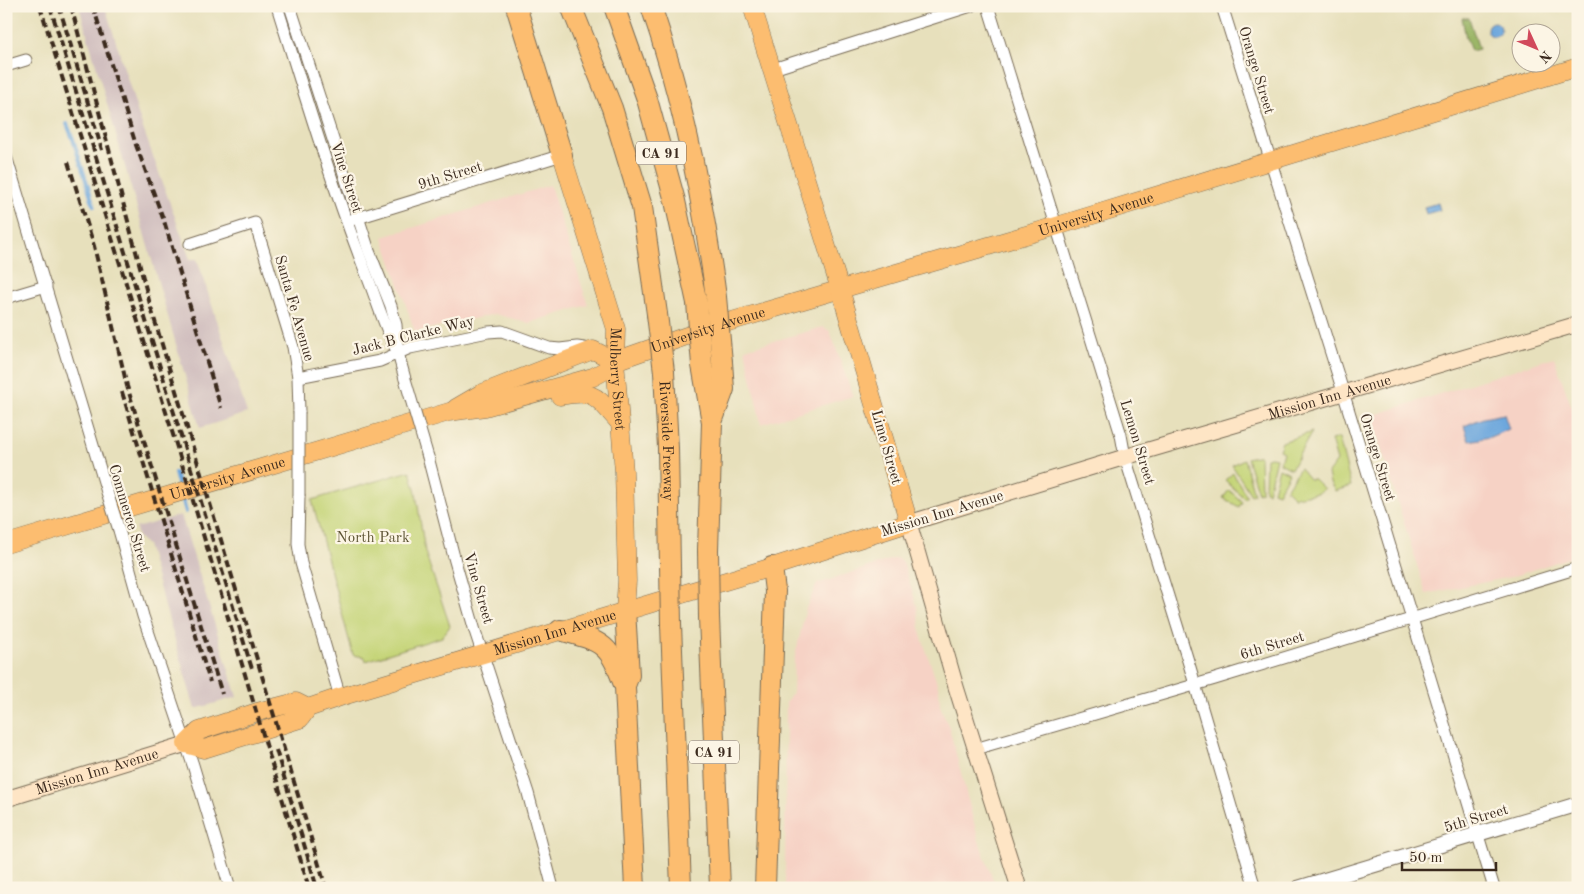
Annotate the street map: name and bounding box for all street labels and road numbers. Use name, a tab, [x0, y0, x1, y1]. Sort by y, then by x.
street label: Orange Street	[1235, 25, 1276, 116]
street label: Vine Street	[327, 140, 364, 215]
road number: CA 91	[636, 142, 686, 164]
street label: 9th Street	[417, 160, 484, 193]
street label: University Avenue	[1037, 191, 1156, 240]
street label: Santa Fe Avenue	[271, 254, 316, 363]
street label: University Avenue	[649, 306, 767, 357]
street label: Jack B Clarke Way	[351, 314, 476, 359]
street label: Mulberry Street	[606, 327, 627, 431]
street label: Mission Inn Avenue	[1266, 373, 1393, 424]
street label: Riverside Freeway	[655, 380, 675, 502]
street label: Lemon Street	[1116, 398, 1157, 487]
street label: Lime Street	[868, 408, 903, 486]
street label: Orange Street	[1356, 412, 1397, 503]
street label: University Avenue	[168, 455, 287, 504]
street label: Commerce Street	[105, 463, 152, 574]
street label: Mission Inn Avenue	[879, 489, 1006, 540]
street label: Vine Street	[460, 551, 495, 626]
street label: Mission Inn Avenue	[492, 608, 618, 659]
street label: 6th Street	[1239, 630, 1306, 663]
road number: CA 91	[689, 740, 739, 764]
street label: Mission Inn Avenue	[34, 747, 161, 798]
street label: 5th Street	[1443, 803, 1510, 836]

